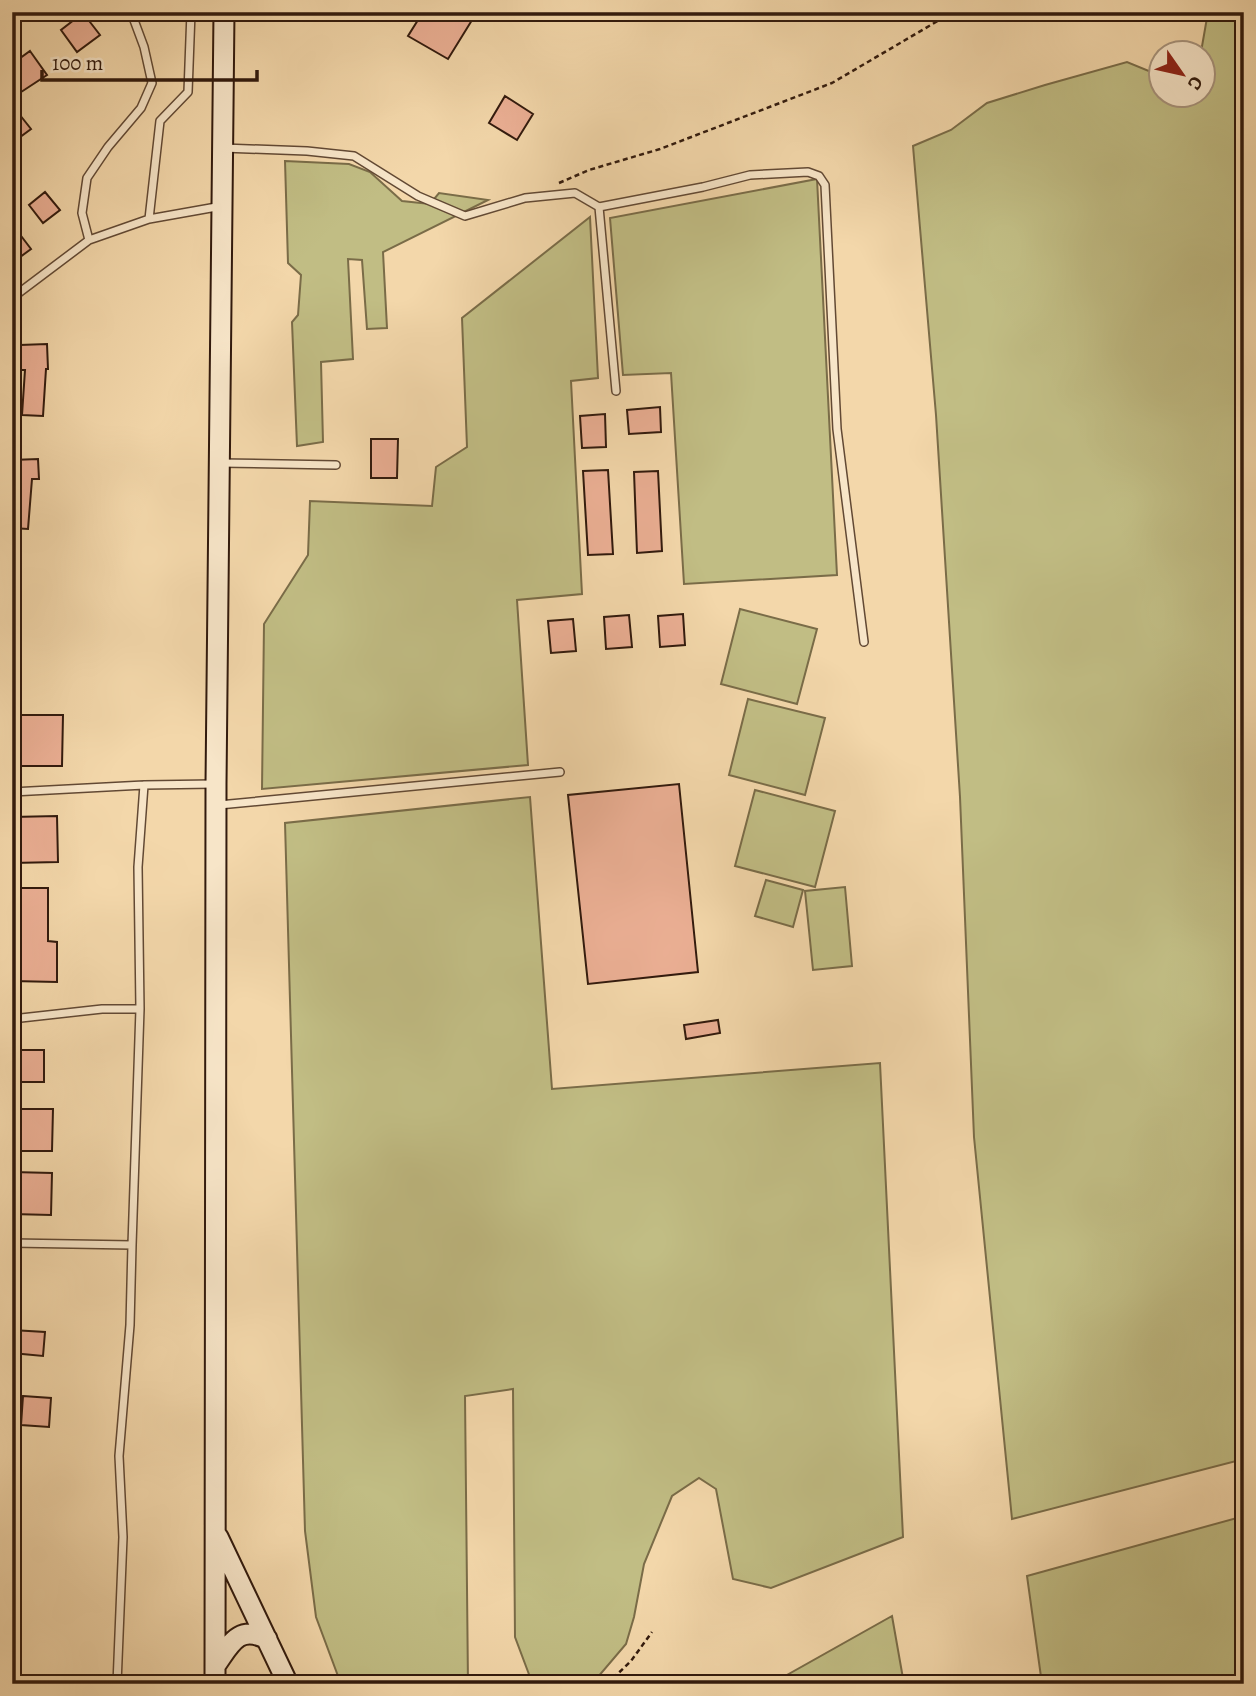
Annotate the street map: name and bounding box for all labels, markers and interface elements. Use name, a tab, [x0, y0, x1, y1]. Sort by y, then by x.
scale bar	[42, 38, 257, 82]
north arrow	[1148, 38, 1218, 108]
text: 100 m	[52, 49, 103, 77]
text: С	[1181, 71, 1209, 95]

